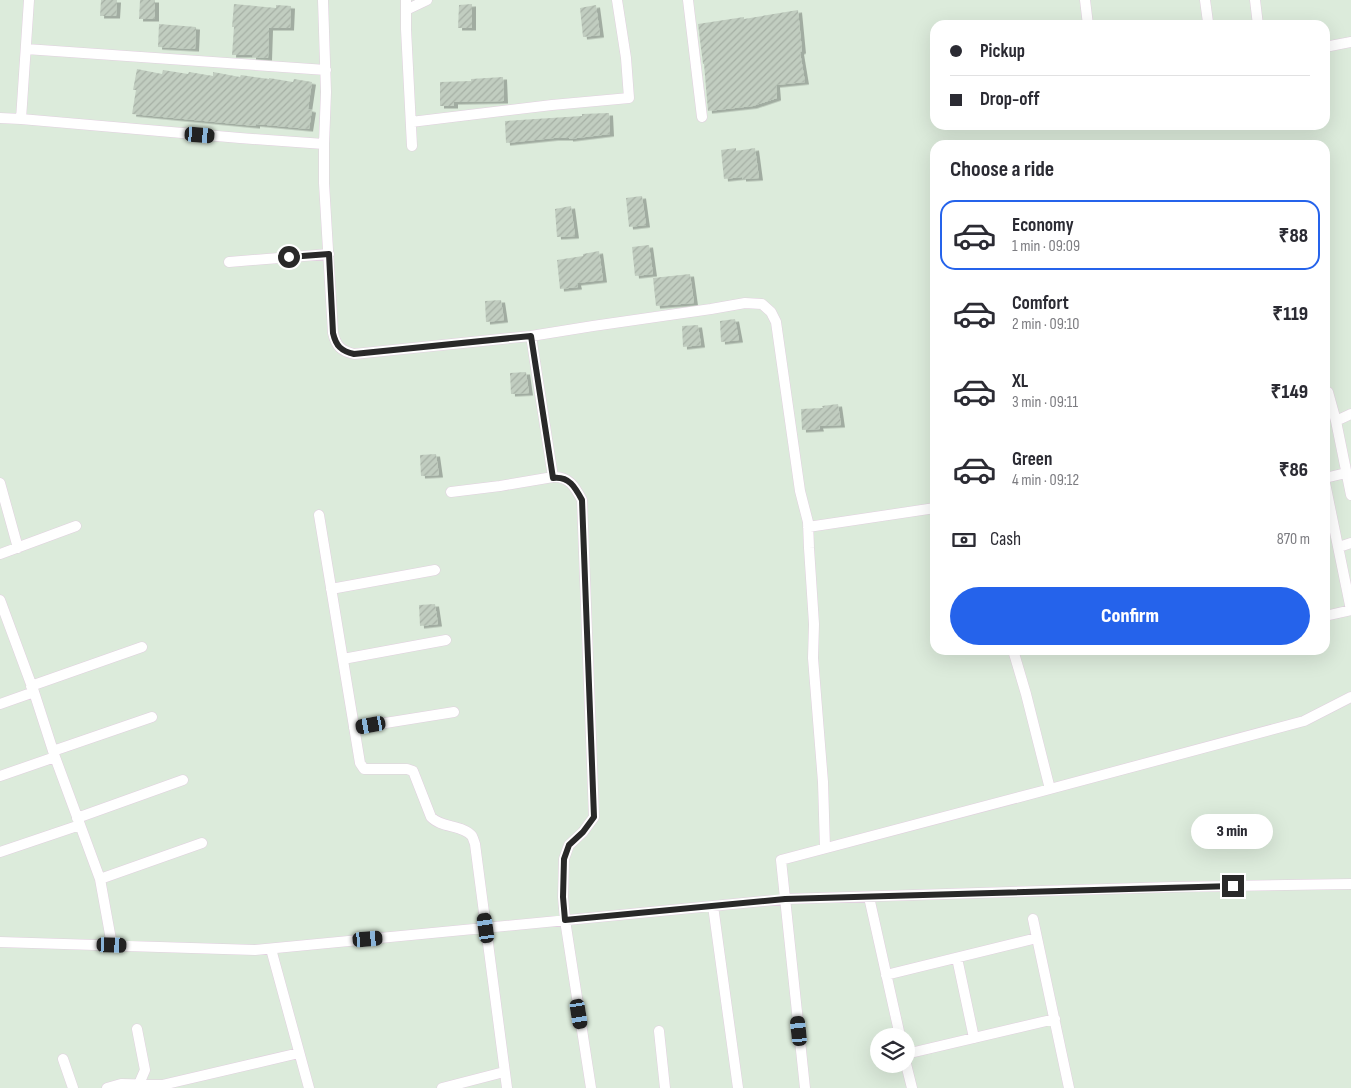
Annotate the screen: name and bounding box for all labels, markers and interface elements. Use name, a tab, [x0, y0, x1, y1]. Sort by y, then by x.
text: Pickup	[980, 40, 1025, 63]
text: Drop-off	[980, 88, 1040, 111]
car	[184, 126, 215, 144]
text: Choose a ride	[950, 156, 1054, 183]
icon: car	[952, 213, 997, 258]
text: Economy	[1012, 214, 1074, 237]
text: ₹88	[1279, 225, 1308, 248]
text: 1 min · 09:09	[1012, 237, 1080, 256]
route start	[278, 246, 300, 268]
icon: car	[952, 291, 997, 336]
text: Comfort	[1012, 292, 1069, 315]
text: ₹119	[1272, 303, 1308, 326]
text: 2 min · 09:10	[1012, 315, 1080, 334]
icon: car	[952, 369, 997, 414]
text: XL	[1012, 370, 1028, 393]
text: ₹149	[1271, 381, 1308, 404]
text: 3 min · 09:11	[1012, 393, 1078, 412]
icon: car	[952, 447, 997, 492]
text: Green	[1012, 448, 1052, 471]
text: ₹86	[1279, 459, 1308, 482]
text: 4 min · 09:12	[1012, 471, 1079, 490]
icon: cash	[950, 526, 978, 554]
text: Cash	[990, 528, 1021, 551]
text: 870 m	[1277, 530, 1310, 549]
button: Confirm	[950, 587, 1310, 645]
car	[354, 715, 387, 735]
callout: 3 min	[1192, 814, 1274, 848]
text: 3 min	[1216, 822, 1248, 841]
route end	[1222, 875, 1244, 897]
car	[476, 912, 495, 944]
car	[352, 930, 383, 948]
car	[96, 937, 127, 953]
car	[569, 998, 588, 1030]
car	[789, 1015, 808, 1047]
map controls	[870, 1028, 915, 1073]
button: layers	[870, 1028, 915, 1073]

